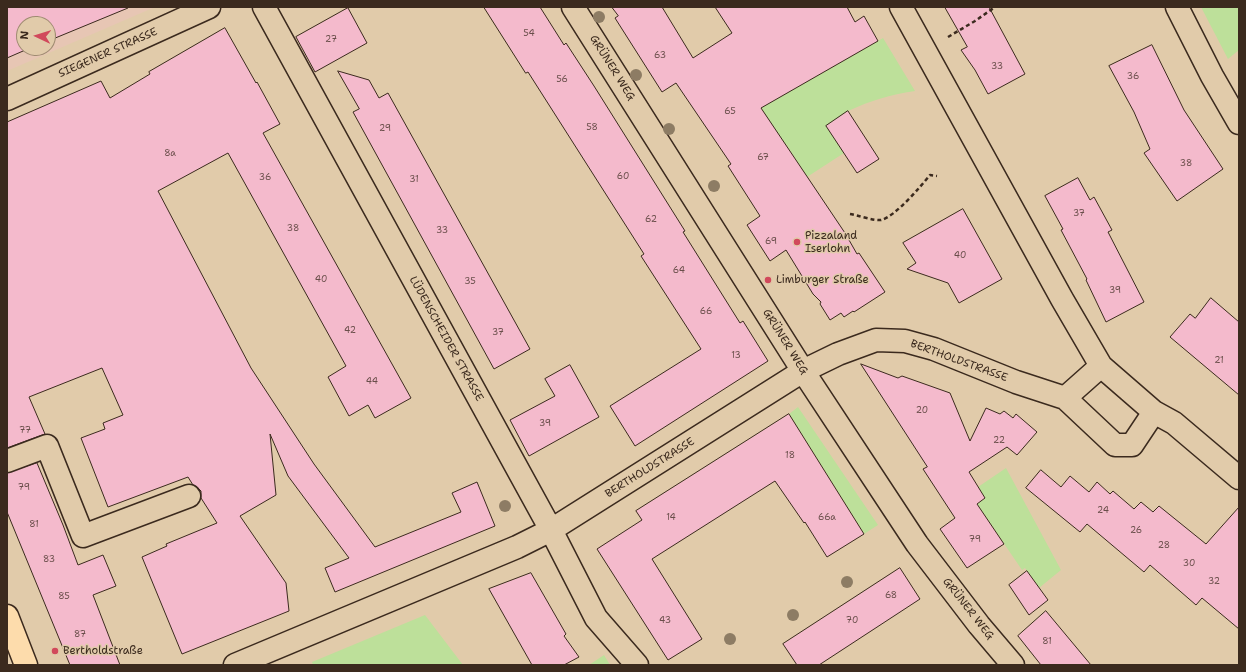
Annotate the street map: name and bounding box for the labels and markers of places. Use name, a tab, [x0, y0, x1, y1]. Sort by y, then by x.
place label: Pizzaland Iserlohn	[805, 229, 857, 255]
marker: Pizzaland Iserlohn	[792, 237, 802, 247]
place label: Limburger Straße	[776, 273, 869, 287]
marker: Limburger Straße	[763, 275, 773, 285]
place label: Bertholdstraße	[63, 644, 143, 658]
marker: Bertholdstraße	[50, 646, 60, 656]

